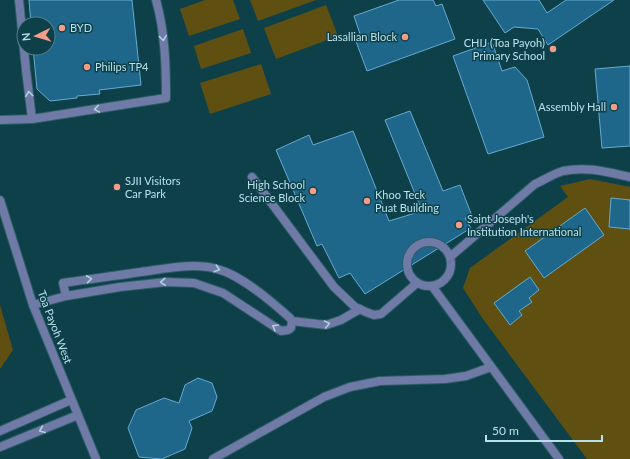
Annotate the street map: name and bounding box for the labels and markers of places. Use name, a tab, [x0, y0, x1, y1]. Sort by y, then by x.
place label: BYD	[70, 21, 92, 34]
marker: BYD	[57, 23, 67, 33]
place label: Lasallian Block	[327, 30, 397, 43]
marker: Lasallian Block	[400, 32, 410, 42]
place label: CHIJ (Toa Payoh) Primary School	[464, 36, 545, 62]
marker: CHIJ (Toa Payoh) Primary School	[548, 44, 558, 54]
place label: Philips TP4	[95, 60, 149, 73]
marker: Philips TP4	[82, 62, 92, 72]
place label: Assembly Hall	[538, 100, 606, 113]
marker: Assembly Hall	[609, 102, 619, 112]
place label: SJII Visitors Car Park	[125, 174, 181, 200]
place label: High School Science Block	[239, 178, 305, 204]
marker: SJII Visitors Car Park	[112, 182, 122, 192]
marker: High School Science Block	[308, 186, 318, 196]
place label: Khoo Teck Puat Building	[375, 188, 439, 214]
marker: Khoo Teck Puat Building	[362, 196, 372, 206]
place label: Saint Joseph's Institution International	[467, 212, 581, 238]
marker: Saint Joseph's Institution International	[454, 220, 464, 230]

